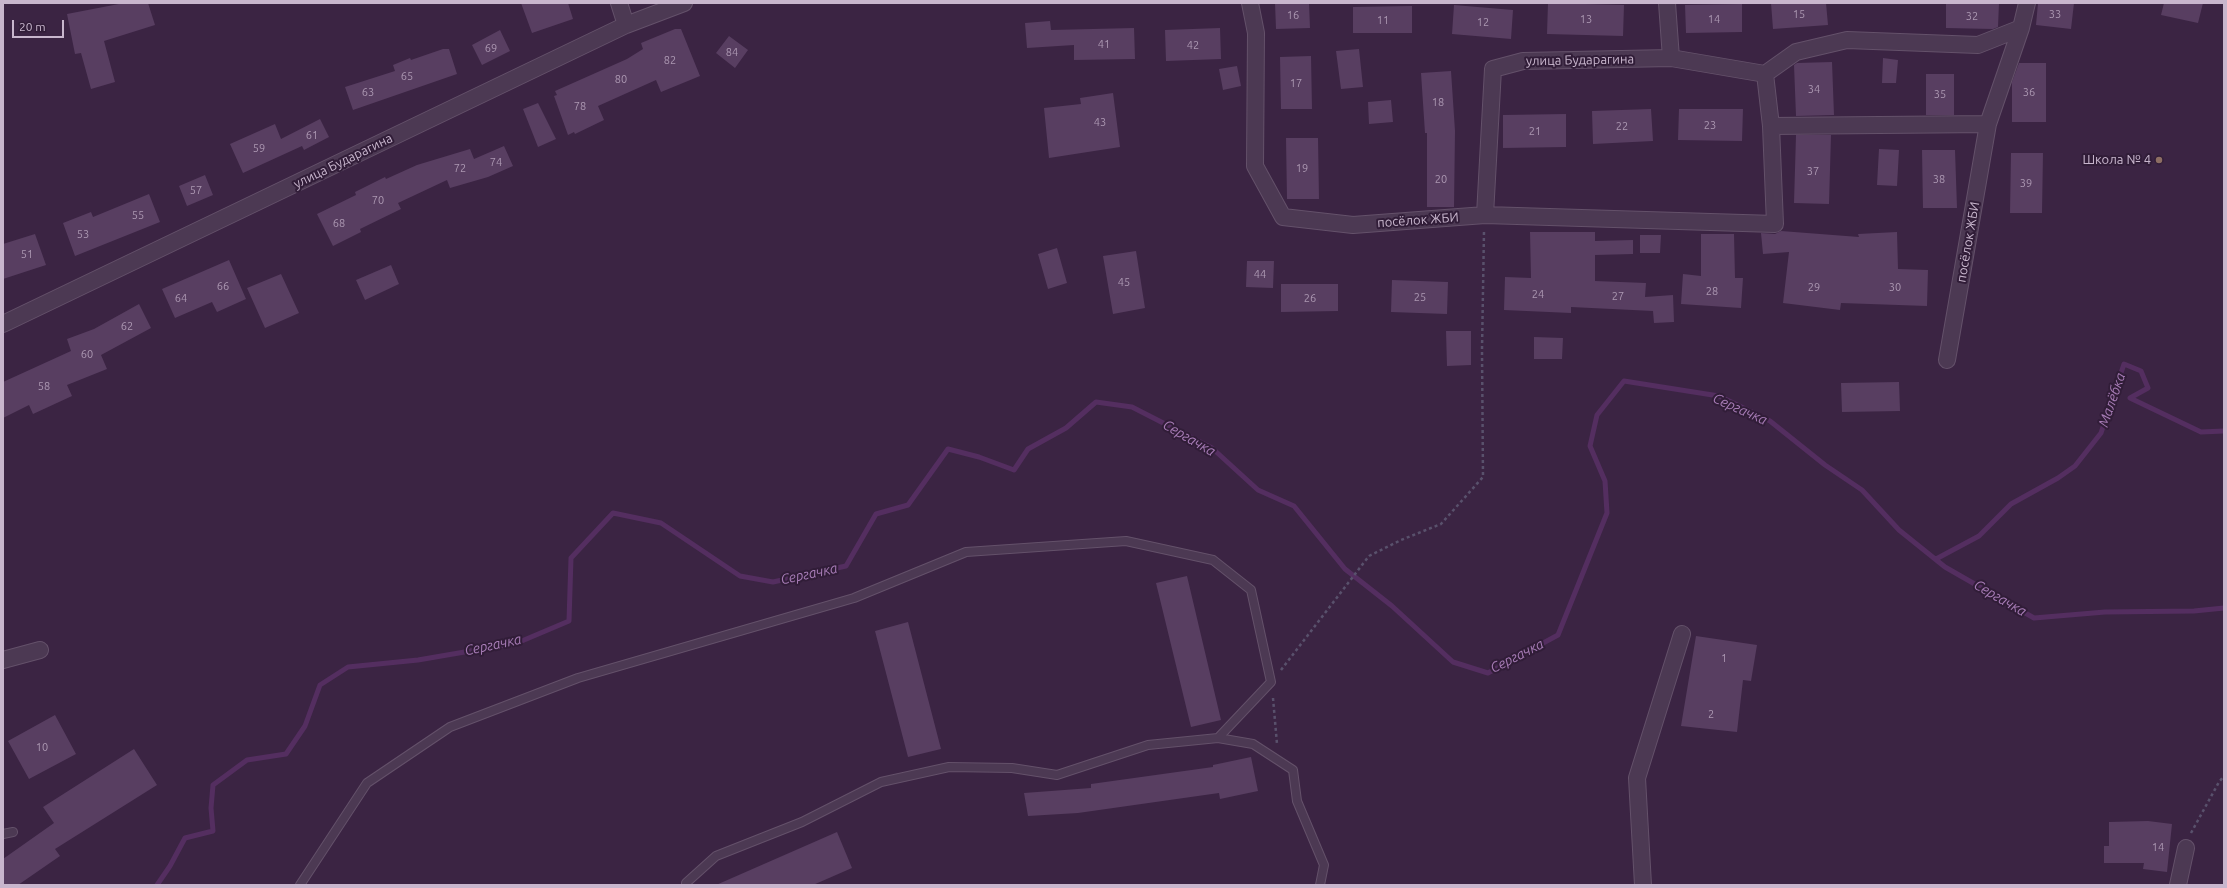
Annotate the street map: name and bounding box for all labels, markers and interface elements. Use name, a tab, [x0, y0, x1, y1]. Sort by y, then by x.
house number: 15	[1793, 7, 1805, 21]
house number: 33	[2049, 7, 2061, 21]
house number: 16	[1287, 8, 1299, 22]
house number: 32	[1966, 9, 1978, 23]
scale bar	[14, 12, 66, 38]
house number: 13	[1580, 12, 1592, 26]
house number: 14	[1708, 12, 1720, 26]
house number: 11	[1377, 13, 1389, 27]
house number: 12	[1477, 15, 1489, 29]
text: 20 m	[19, 20, 46, 33]
house number: 41	[1098, 37, 1110, 51]
house number: 42	[1187, 38, 1199, 52]
house number: 69	[485, 41, 497, 55]
house number: 84	[726, 45, 738, 59]
street label: улица Бударагина	[1526, 51, 1634, 69]
house number: 82	[664, 53, 676, 67]
house number: 65	[401, 69, 413, 83]
house number: 80	[615, 72, 627, 86]
house number: 17	[1290, 76, 1302, 90]
house number: 34	[1808, 82, 1820, 96]
house number: 63	[362, 85, 374, 99]
house number: 36	[2023, 85, 2035, 99]
house number: 35	[1934, 87, 1946, 101]
house number: 18	[1432, 95, 1444, 109]
house number: 78	[574, 99, 586, 113]
house number: 43	[1094, 115, 1106, 129]
house number: 23	[1704, 118, 1716, 132]
house number: 22	[1616, 119, 1628, 133]
house number: 21	[1529, 124, 1541, 138]
house number: 61	[306, 128, 318, 142]
street label: улица Бударагина	[291, 130, 395, 192]
house number: 59	[253, 141, 265, 155]
place label: Школа № 4	[2082, 152, 2151, 168]
house number: 74	[490, 155, 502, 169]
marker: Школа № 4	[2154, 155, 2164, 165]
house number: 72	[454, 161, 466, 175]
house number: 19	[1296, 161, 1308, 175]
house number: 37	[1807, 164, 1819, 178]
house number: 20	[1435, 172, 1447, 186]
house number: 38	[1933, 172, 1945, 186]
house number: 39	[2020, 176, 2032, 190]
house number: 57	[190, 183, 202, 197]
house number: 70	[372, 193, 384, 207]
street label: посёлок ЖБИ	[1953, 200, 1983, 284]
house number: 55	[132, 208, 144, 222]
street label: посёлок ЖБИ	[1377, 209, 1459, 231]
house number: 68	[333, 216, 345, 230]
house number: 53	[77, 227, 89, 241]
house number: 51	[21, 247, 33, 261]
house number: 44	[1254, 267, 1266, 281]
house number: 45	[1118, 275, 1130, 289]
house number: 66	[217, 279, 229, 293]
house number: 29	[1808, 280, 1820, 294]
house number: 30	[1889, 280, 1901, 294]
house number: 28	[1706, 284, 1718, 298]
house number: 24	[1532, 287, 1544, 301]
house number: 27	[1612, 289, 1624, 303]
house number: 25	[1414, 290, 1426, 304]
house number: 64	[175, 291, 187, 305]
house number: 26	[1304, 291, 1316, 305]
house number: 62	[121, 319, 133, 333]
house number: 60	[81, 347, 93, 361]
water label: Малёбка	[2095, 371, 2129, 429]
house number: 58	[38, 379, 50, 393]
water label: Сергачка	[1710, 390, 1770, 428]
water label: Сергачка	[1160, 416, 1218, 460]
water label: Сергачка	[779, 560, 839, 588]
water label: Сергачка	[1971, 576, 2029, 620]
water label: Сергачка	[463, 631, 523, 659]
water label: Сергачка	[1487, 635, 1547, 677]
house number: 1	[1721, 651, 1727, 665]
house number: 2	[1708, 707, 1714, 721]
house number: 10	[36, 740, 48, 754]
house number: 14	[2152, 840, 2164, 854]

